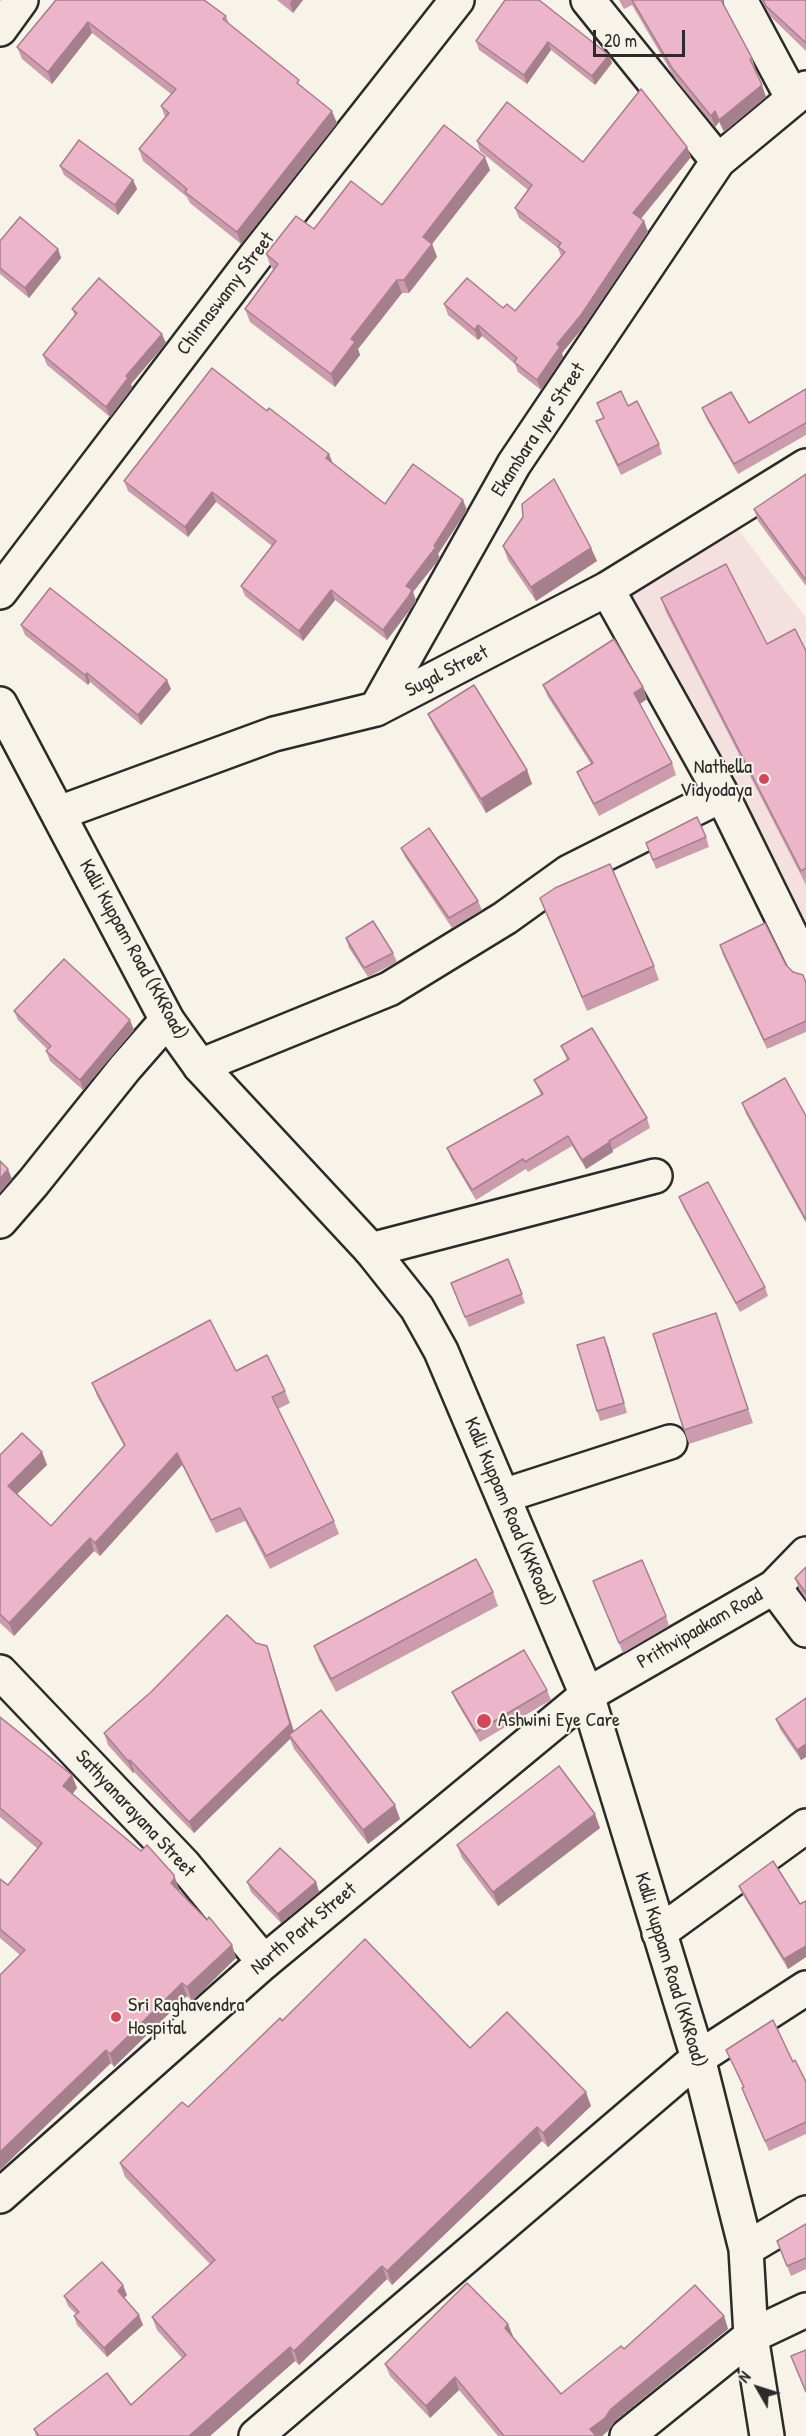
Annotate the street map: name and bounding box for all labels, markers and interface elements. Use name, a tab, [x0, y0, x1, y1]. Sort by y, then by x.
scale bar	[596, 18, 688, 56]
text: 20 m	[604, 28, 637, 53]
street label: Chinnaswamy Street	[172, 228, 280, 360]
street label: Ekambara Iyer Street	[487, 359, 591, 501]
street label: Sugal Street	[401, 641, 493, 703]
place label: Nathella Vidyodaya	[680, 756, 752, 803]
marker: Nathella Vidyodaya	[757, 772, 771, 786]
street label: Kalli Kuppam Road (KKRoad)	[73, 856, 193, 1044]
street label: Kalli Kuppam Road (KKRoad)	[458, 1414, 560, 1610]
street label: Prithvipaakam Road	[633, 1583, 767, 1675]
place label: Ashwini Eye Care	[498, 1709, 620, 1733]
marker: Ashwini Eye Care	[475, 1712, 493, 1730]
street label: Sathyanarayana Street	[70, 1745, 200, 1883]
street label: Kalli Kuppam Road (KKRoad)	[629, 1870, 711, 2070]
street label: North Park Street	[246, 1878, 362, 1980]
place label: Sri Raghavendra Hospital	[128, 1994, 244, 2041]
marker: Sri Raghavendra Hospital	[109, 2010, 123, 2024]
north arrow	[728, 2358, 788, 2418]
text: N	[733, 2366, 755, 2387]

